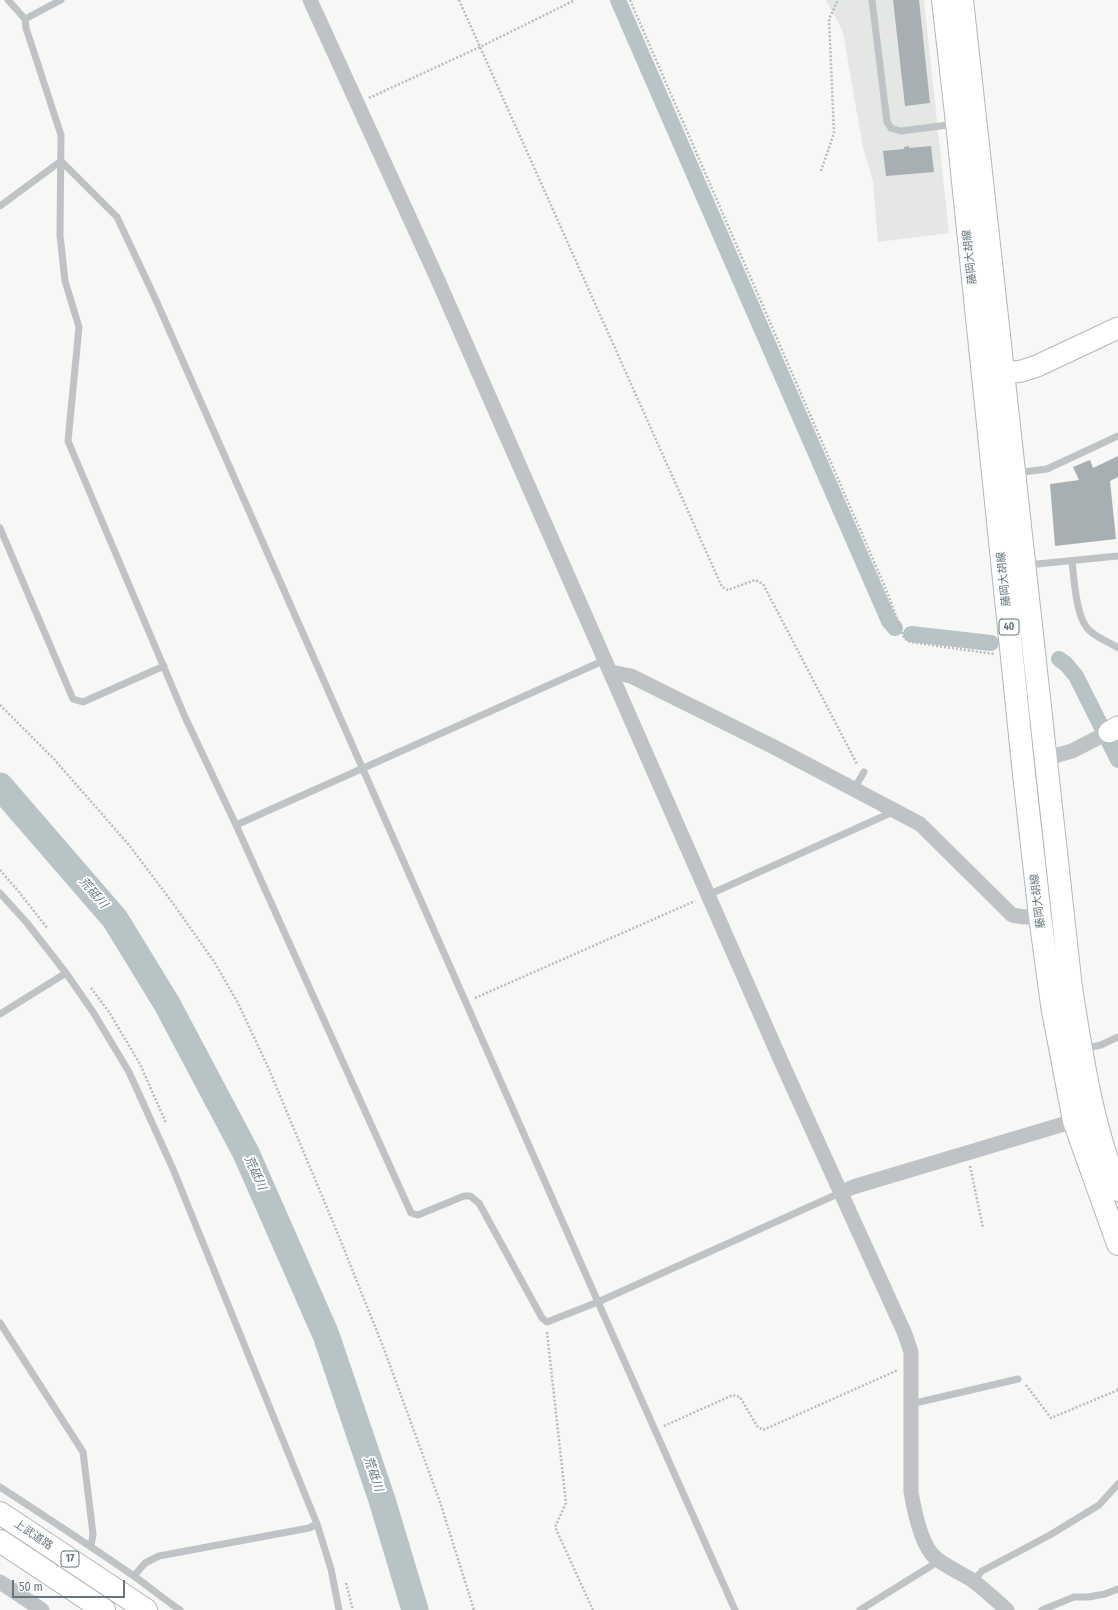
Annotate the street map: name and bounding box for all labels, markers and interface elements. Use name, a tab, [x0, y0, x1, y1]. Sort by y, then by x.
street label: 藤岡大胡線	[961, 229, 979, 285]
street label: 藤岡大胡線	[995, 551, 1013, 607]
road number: 40	[999, 619, 1019, 635]
street label: 藤岡大胡線	[1028, 873, 1048, 929]
water label: 荒砥川	[76, 875, 110, 911]
water label: 荒砥川	[241, 1154, 269, 1192]
water label: 荒砥川	[360, 1455, 386, 1493]
street label: 上武道路	[11, 1517, 55, 1553]
road number: 17	[61, 1551, 79, 1567]
scale bar	[14, 1572, 127, 1598]
text: 50 m	[19, 1580, 43, 1594]

